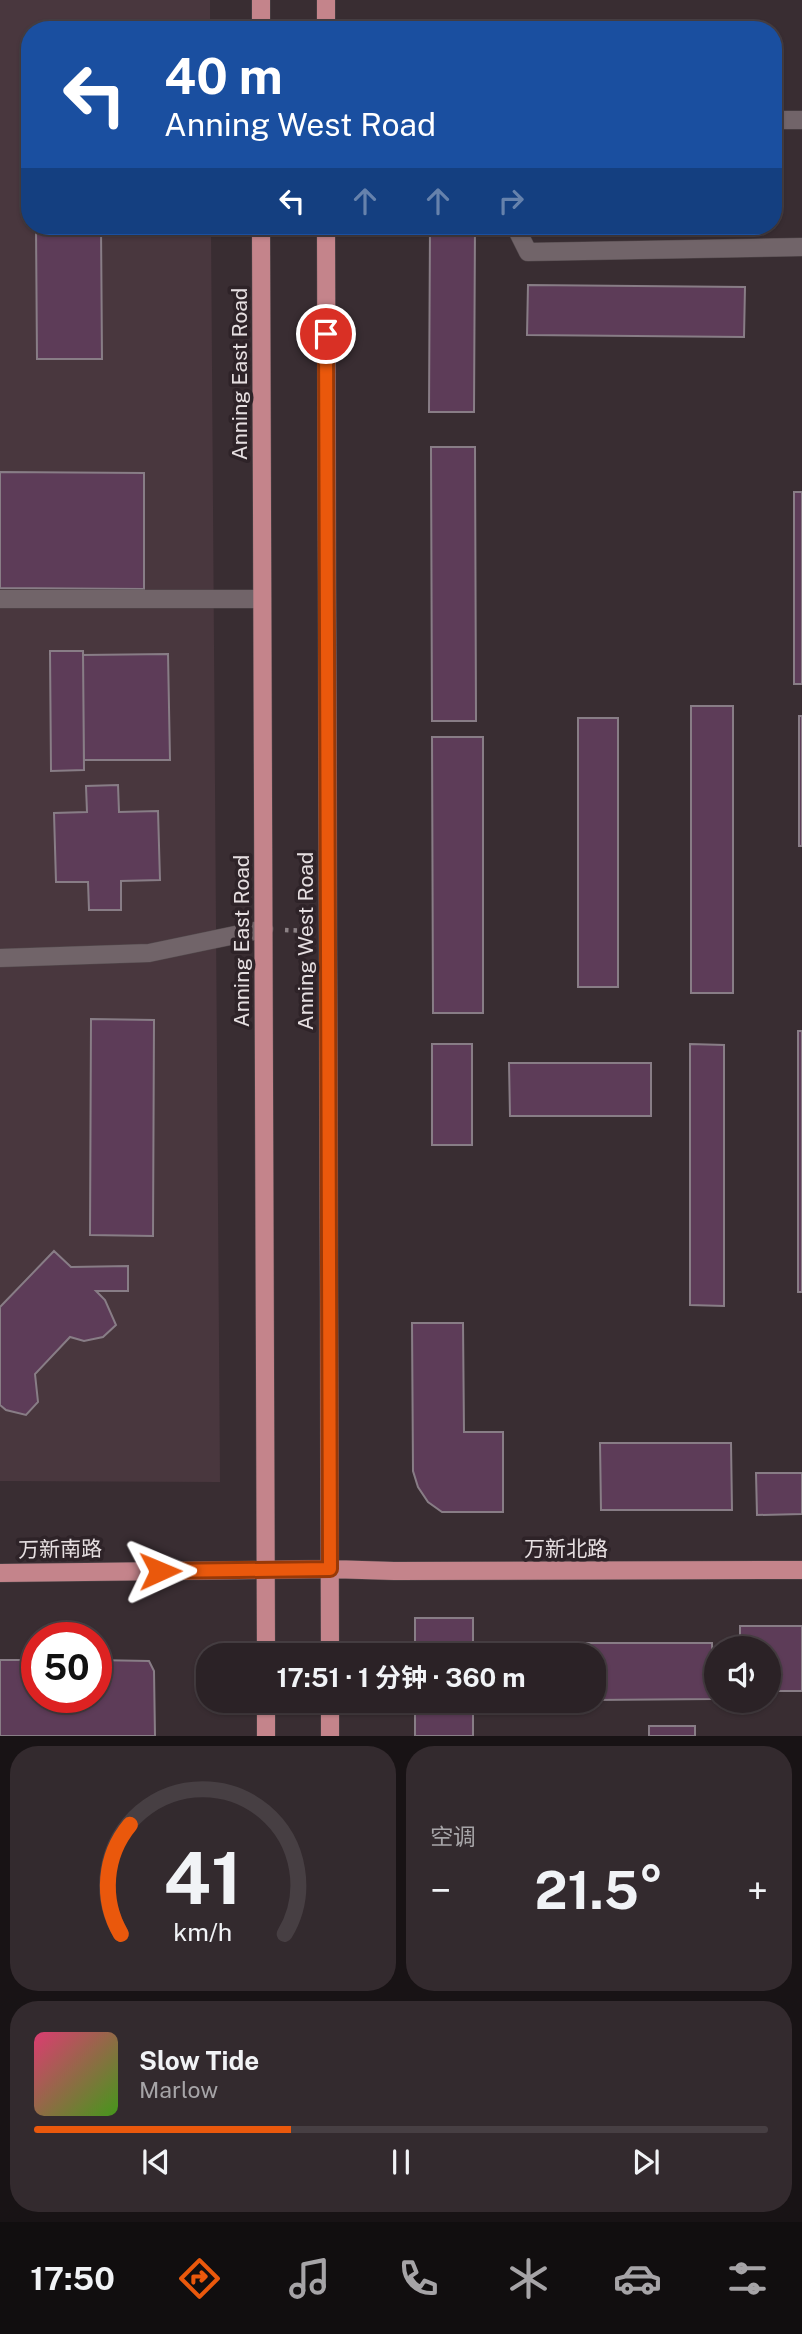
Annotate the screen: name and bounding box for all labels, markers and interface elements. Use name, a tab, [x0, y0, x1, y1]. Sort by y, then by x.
text: 40 m	[164, 47, 283, 105]
icon: left	[49, 49, 140, 140]
text: Anning West Road	[164, 106, 436, 143]
icon: left	[273, 182, 311, 220]
icon: ahead	[346, 182, 384, 220]
icon: ahead	[419, 182, 457, 220]
icon: right	[492, 182, 530, 220]
street label: Anning East Road	[227, 288, 252, 460]
pin	[296, 304, 356, 364]
icon: arrive	[307, 315, 345, 353]
street label: Anning West Road	[293, 852, 318, 1030]
street label: Anning East Road	[229, 855, 254, 1027]
position arrow	[123, 1534, 197, 1608]
street label: 万新南路	[18, 1536, 102, 1562]
street label: 万新北路	[524, 1536, 608, 1561]
speed limit sign: 50	[21, 1622, 112, 1713]
map controls	[704, 1636, 781, 1713]
button: sound	[704, 1636, 781, 1713]
text: 17:51 · 1 分钟 · 360 m	[276, 1662, 526, 1693]
text: 空调	[430, 1823, 476, 1850]
text: 41	[164, 1836, 242, 1921]
text: 21.5°	[534, 1860, 664, 1921]
text: −	[430, 1868, 451, 1913]
text: +	[747, 1868, 768, 1913]
text: km/h	[174, 1917, 232, 1947]
text: Slow Tide	[139, 2045, 259, 2076]
text: Marlow	[139, 2076, 218, 2103]
icon: previous	[137, 2143, 175, 2181]
icon: pause	[382, 2143, 420, 2181]
icon: next	[627, 2143, 665, 2181]
icon: directions	[175, 2254, 224, 2303]
icon: music	[285, 2254, 334, 2303]
icon: phone	[394, 2254, 443, 2303]
icon: climate	[504, 2254, 553, 2303]
icon: car	[613, 2254, 662, 2303]
icon: filters	[723, 2254, 772, 2303]
text: 17:50	[30, 2260, 115, 2297]

